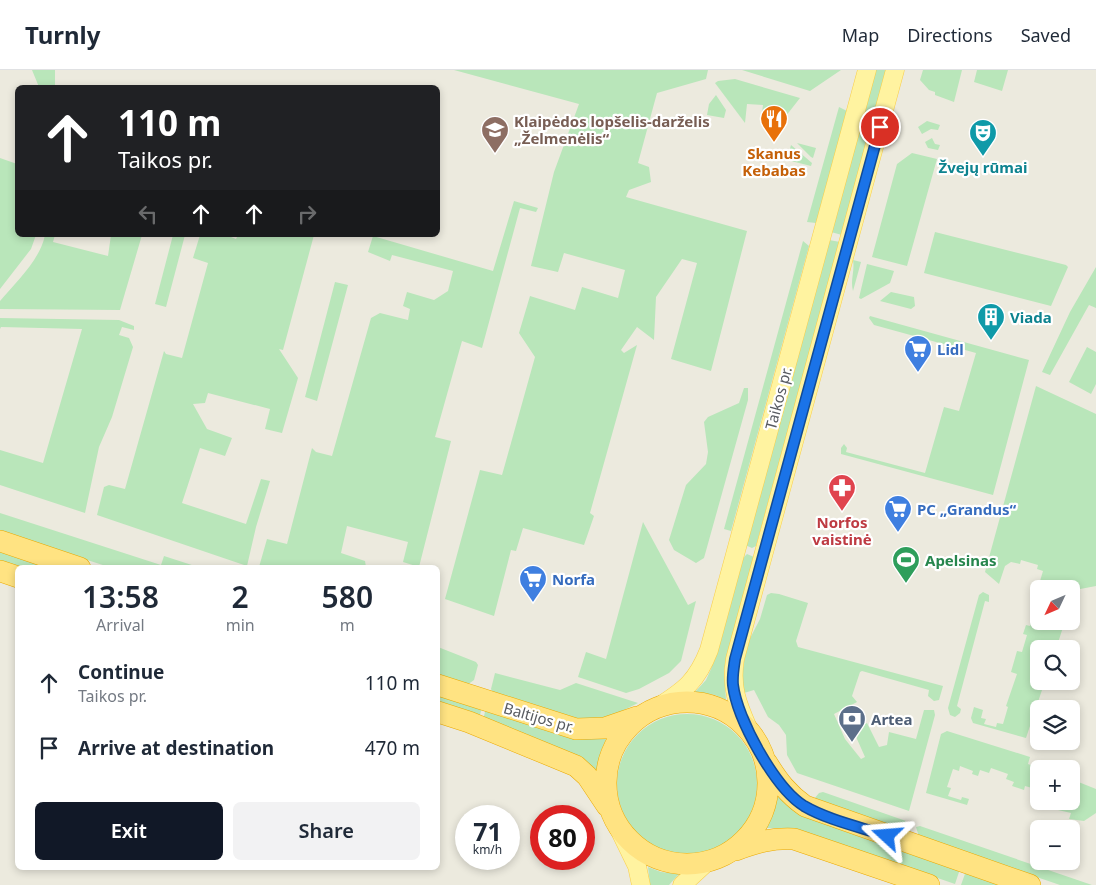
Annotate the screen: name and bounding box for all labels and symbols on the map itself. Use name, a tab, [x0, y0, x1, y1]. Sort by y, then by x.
restaurant icon: Skanus Kebabas	[759, 104, 789, 143]
pin	[859, 106, 901, 148]
place label: Klaipėdos lopšelis-darželis „Želmenėlis“	[514, 111, 710, 148]
school or university icon: Klaipėdos lopšelis-darželis „Želmenėlis“	[480, 115, 510, 154]
theatre icon: Žvejų rūmai	[968, 118, 998, 157]
place label: Skanus Kebabas	[742, 143, 806, 180]
place label: Žvejų rūmai	[939, 157, 1027, 177]
building icon: Viada	[976, 302, 1006, 341]
place label: Viada	[1010, 307, 1052, 327]
supermarket icon: Lidl	[903, 334, 933, 373]
place label: Lidl	[937, 339, 964, 359]
street label: Taikos pr.	[760, 364, 796, 432]
pharmacy icon: Norfos vaistinė	[827, 473, 857, 512]
supermarket icon: PC „Grandus“	[883, 494, 913, 533]
place label: PC „Grandus“	[917, 499, 1017, 519]
place label: Norfos vaistinė	[812, 512, 872, 549]
sports icon: Apelsinas	[891, 545, 921, 584]
place label: Apelsinas	[925, 550, 997, 570]
supermarket icon: Norfa	[518, 564, 548, 603]
place label: Norfa	[552, 569, 595, 589]
north arrow	[1030, 580, 1080, 630]
street label: Baltijos pr.	[501, 697, 577, 737]
bank icon: Artea	[837, 704, 867, 743]
place label: Artea	[871, 709, 913, 729]
speed limit sign: 80	[530, 805, 595, 870]
position arrow	[860, 809, 912, 861]

